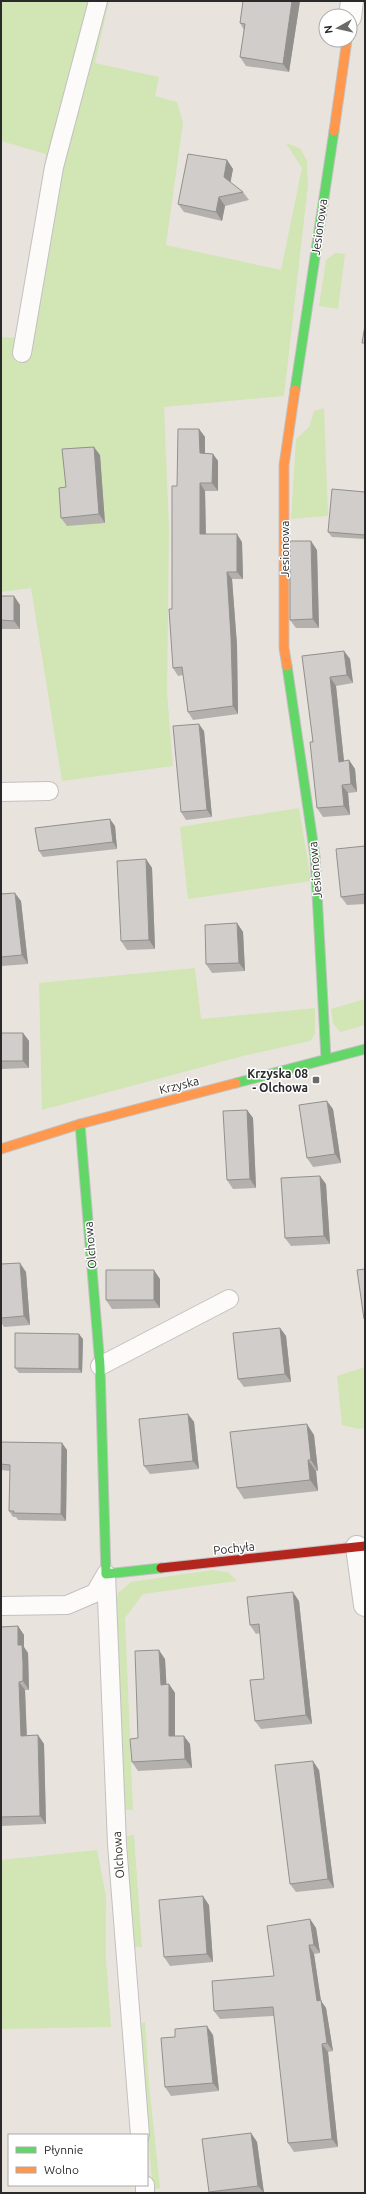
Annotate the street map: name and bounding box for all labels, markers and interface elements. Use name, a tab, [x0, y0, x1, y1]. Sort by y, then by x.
north arrow	[318, 8, 358, 48]
text: N	[322, 24, 335, 34]
street label: Jesionowa	[309, 198, 329, 256]
street label: Jesionowa	[278, 520, 291, 578]
street label: Jesionowa	[306, 841, 324, 899]
place label: Krzyska 08 - Olchowa	[247, 1067, 308, 1094]
street label: Krzyska	[158, 1074, 200, 1096]
marker: Krzyska 08 - Olchowa	[311, 1075, 321, 1085]
street label: Olchowa	[81, 1221, 99, 1269]
street label: Pochyła	[213, 1539, 255, 1557]
street label: Olchowa	[110, 1831, 126, 1879]
legend	[8, 2134, 148, 2186]
text: Płynnie	[44, 2143, 83, 2156]
text: Wolno	[44, 2163, 79, 2176]

